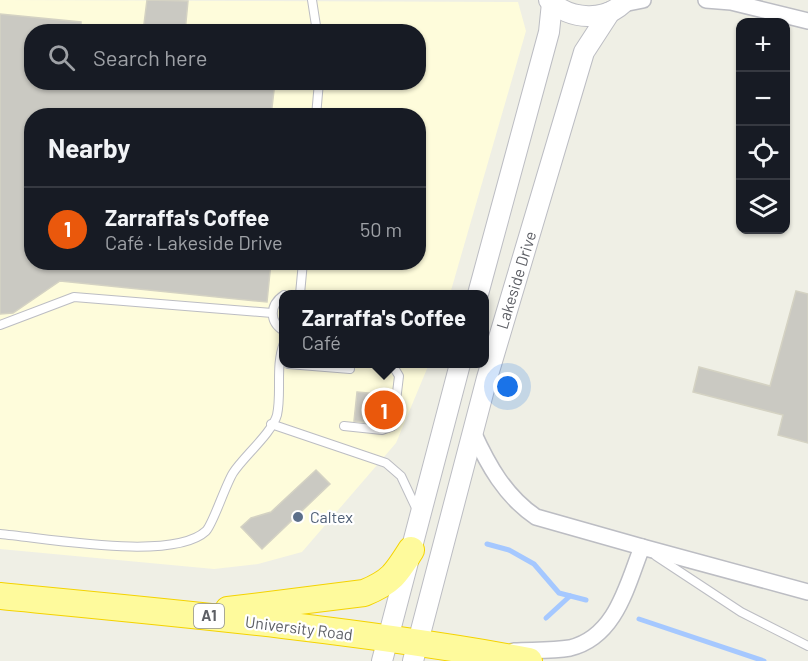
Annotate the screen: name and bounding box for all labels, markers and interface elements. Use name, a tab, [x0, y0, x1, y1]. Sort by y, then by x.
map controls	[736, 18, 790, 234]
button: +	[736, 18, 790, 72]
search box	[24, 24, 426, 90]
icon: search	[45, 41, 78, 74]
text: Search here	[93, 44, 207, 70]
button: −	[736, 72, 790, 126]
button: locate	[736, 126, 790, 180]
text: Nearby	[48, 132, 130, 163]
button: layers	[736, 180, 790, 234]
text: Zarraffa's Coffee	[105, 204, 269, 230]
text: 1	[64, 217, 71, 241]
text: 50 m	[360, 217, 402, 241]
street label: Lakeside Drive	[492, 229, 539, 331]
text: Café · Lakeside Drive	[105, 230, 283, 254]
popup	[279, 290, 489, 368]
text: Zarraffa's Coffee	[302, 304, 466, 330]
text: Café	[302, 330, 341, 354]
your location	[493, 372, 522, 401]
pin: 1	[364, 388, 404, 432]
place label: Caltex	[310, 507, 353, 526]
marker: Caltex	[291, 510, 305, 524]
road number: A1	[194, 604, 224, 628]
street label: University Road	[244, 611, 354, 644]

